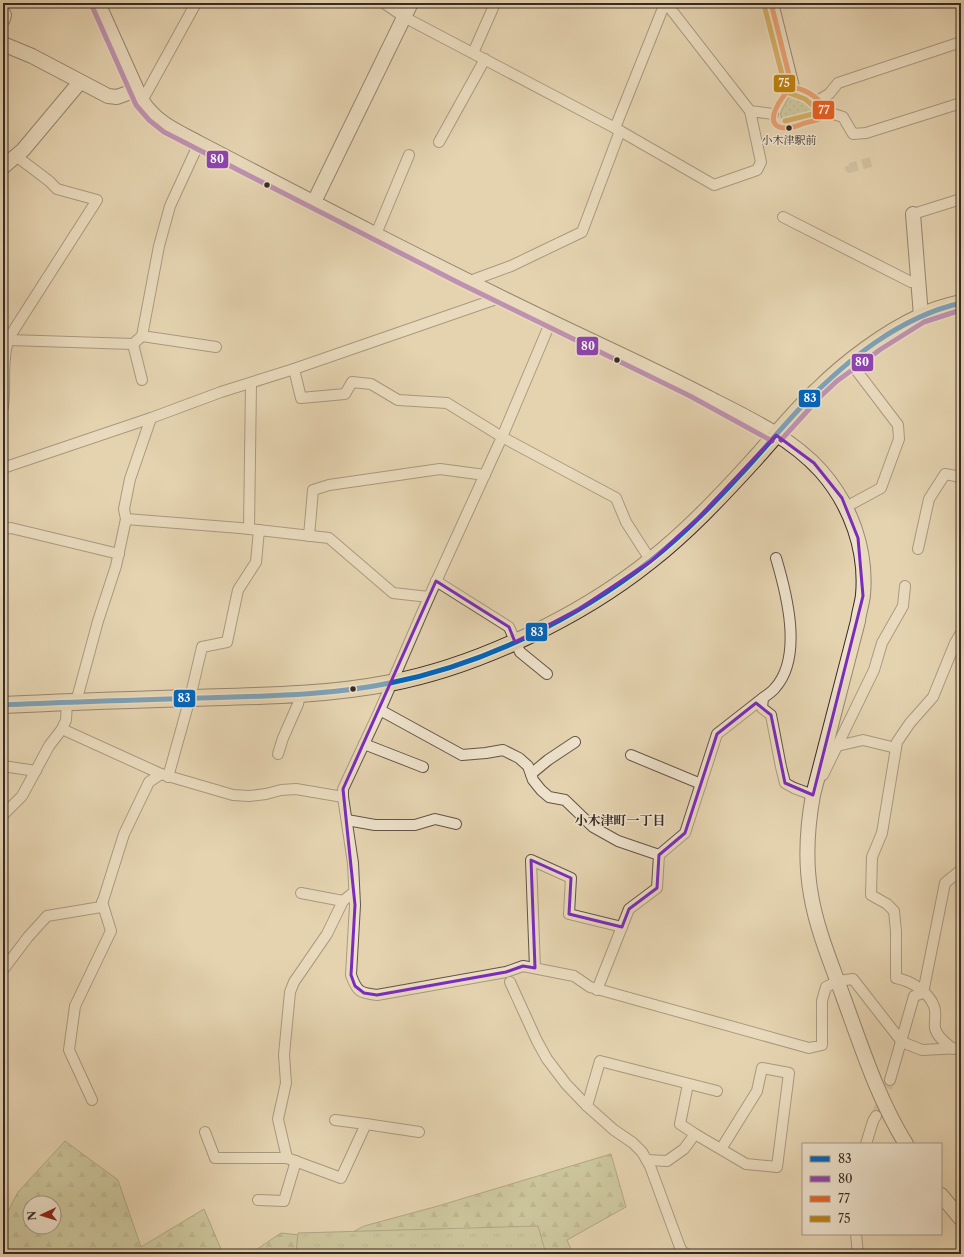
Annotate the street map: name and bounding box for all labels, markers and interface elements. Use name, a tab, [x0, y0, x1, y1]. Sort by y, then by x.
line badge: 75	[773, 74, 796, 93]
text: 75	[778, 76, 790, 90]
line badge: 77	[812, 100, 835, 120]
text: 77	[818, 103, 830, 117]
marker: 小木津駅前	[784, 123, 794, 133]
place label: 小木津駅前	[762, 133, 817, 147]
line badge: 80	[206, 150, 229, 169]
text: 80	[210, 152, 224, 166]
unlabelled marker	[262, 180, 272, 190]
line badge: 80	[576, 336, 599, 356]
text: 80	[581, 339, 595, 353]
line badge: 80	[851, 353, 874, 372]
unlabelled marker	[612, 355, 622, 365]
text: 80	[855, 355, 869, 369]
line badge: 83	[798, 389, 821, 408]
text: 83	[804, 391, 817, 405]
line badge: 83	[525, 622, 548, 642]
text: 83	[531, 625, 544, 639]
unlabelled marker	[348, 684, 358, 694]
line badge: 83	[173, 689, 196, 708]
text: 83	[178, 691, 191, 705]
district label: 小木津町一丁目	[574, 812, 666, 828]
legend	[802, 1143, 942, 1235]
text: 83	[838, 1151, 852, 1166]
text: 80	[838, 1171, 853, 1186]
text: 77	[838, 1191, 850, 1206]
north arrow	[22, 1195, 62, 1235]
text: N	[25, 1210, 39, 1221]
text: 75	[838, 1211, 850, 1226]

